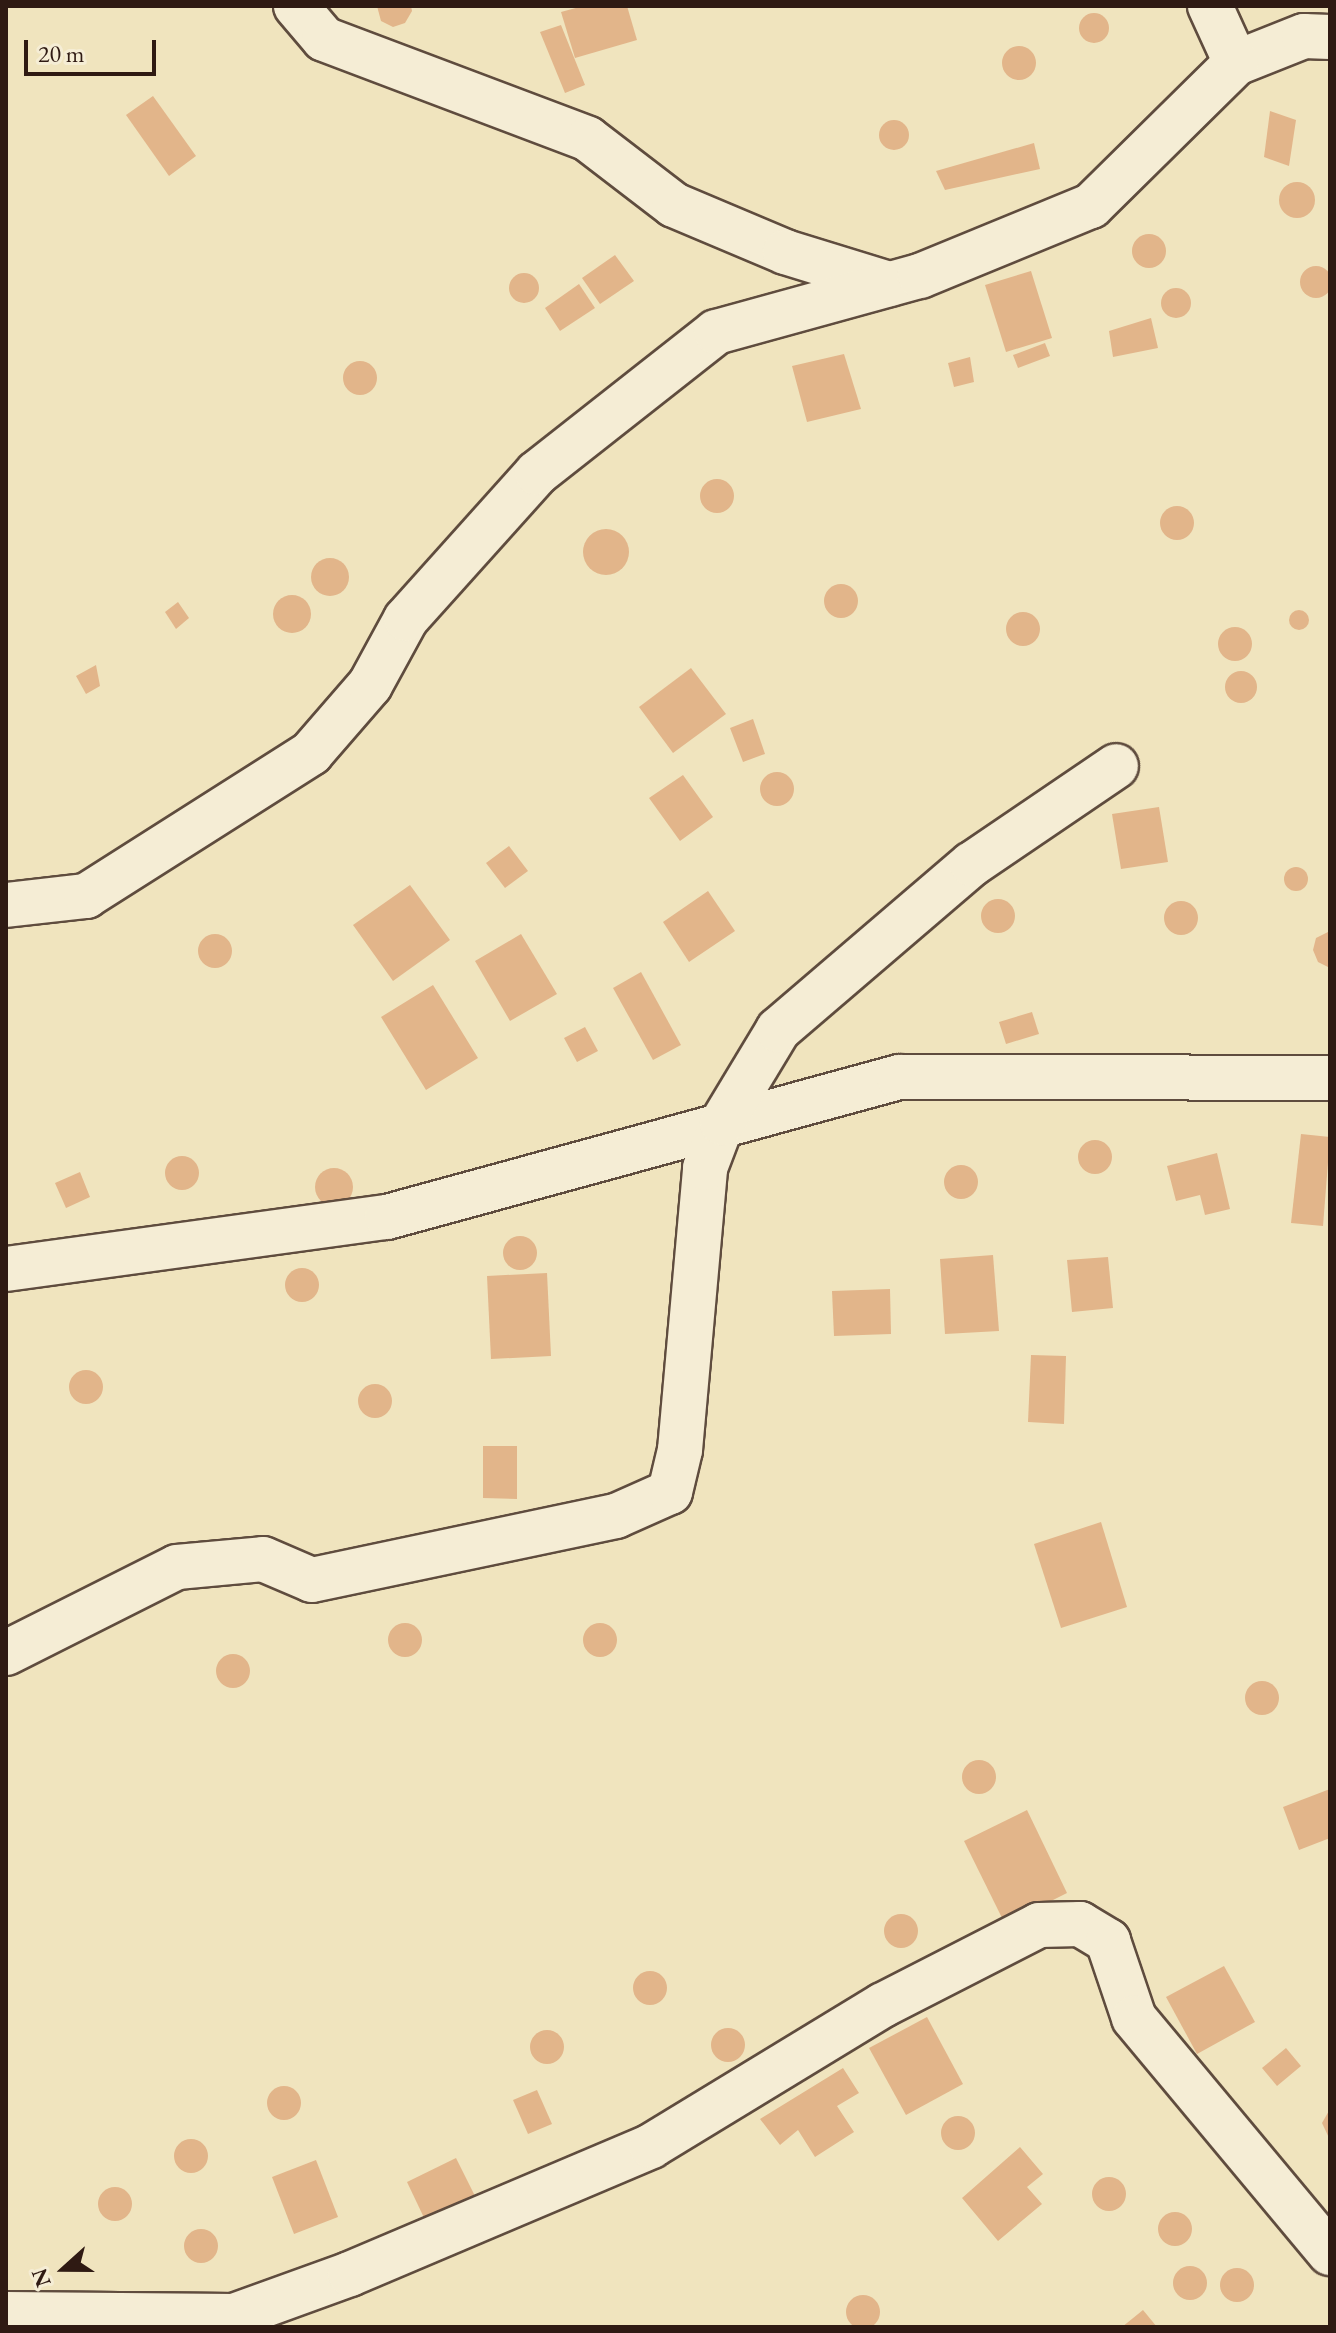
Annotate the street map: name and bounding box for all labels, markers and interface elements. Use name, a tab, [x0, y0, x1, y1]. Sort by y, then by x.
scale bar	[28, 24, 160, 74]
text: 20 m	[38, 38, 85, 69]
north arrow	[24, 2229, 104, 2309]
text: N	[24, 2264, 58, 2291]

